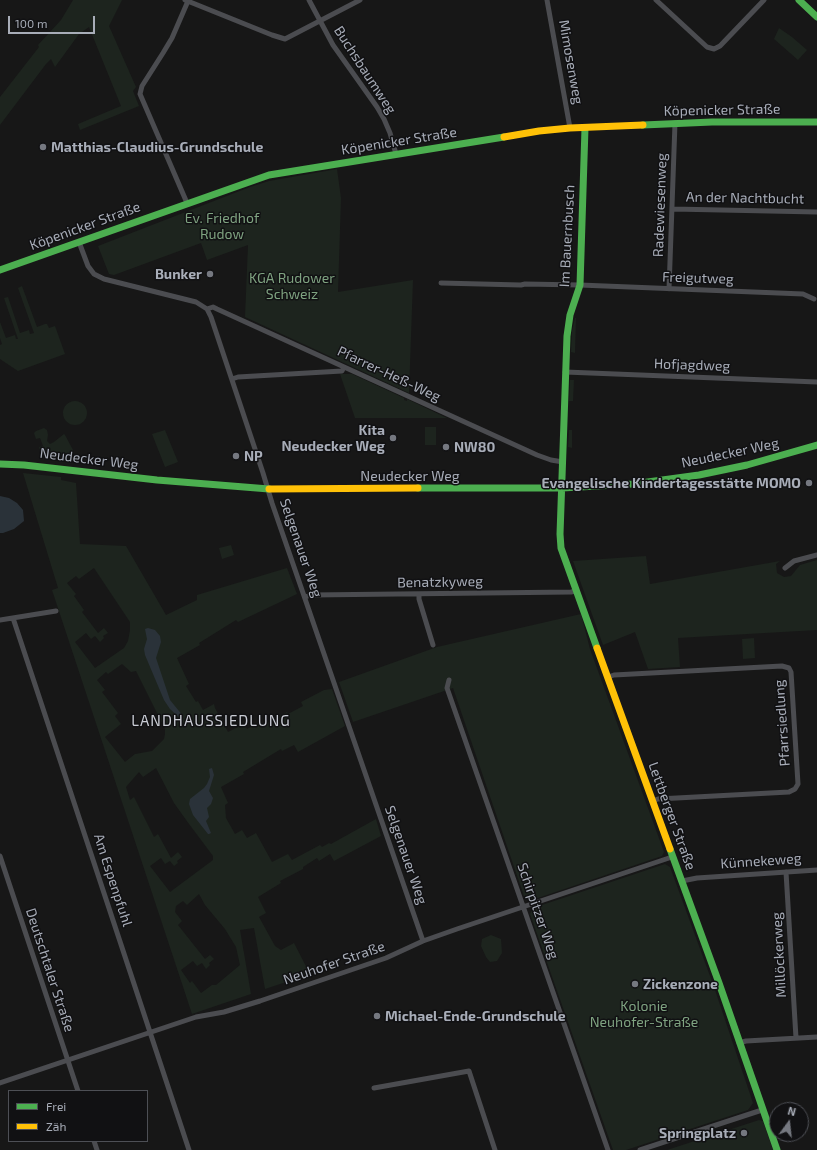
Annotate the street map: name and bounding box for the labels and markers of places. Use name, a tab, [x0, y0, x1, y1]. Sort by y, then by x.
place label: Matthias-Claudius-Grundschule	[51, 139, 264, 155]
marker: Matthias-Claudius-Grundschule	[38, 142, 48, 152]
place label: Bunker	[155, 266, 202, 282]
marker: Bunker	[205, 269, 215, 279]
place label: Kita Neudecker Weg	[281, 422, 385, 454]
marker: Kita Neudecker Weg	[388, 433, 398, 443]
place label: NW80	[454, 439, 495, 455]
marker: NW80	[441, 442, 451, 452]
place label: NP	[244, 448, 263, 464]
marker: NP	[231, 451, 241, 461]
place label: Evangelische Kindertagesstätte MOMO	[541, 475, 801, 491]
marker: Evangelische Kindertagesstätte MOMO	[804, 478, 814, 488]
place label: Zickenzone	[643, 976, 718, 992]
marker: Zickenzone	[630, 979, 640, 989]
place label: Michael-Ende-Grundschule	[385, 1008, 566, 1024]
marker: Michael-Ende-Grundschule	[372, 1011, 382, 1021]
place label: Springplatz	[659, 1125, 736, 1141]
marker: Springplatz	[739, 1128, 749, 1138]

